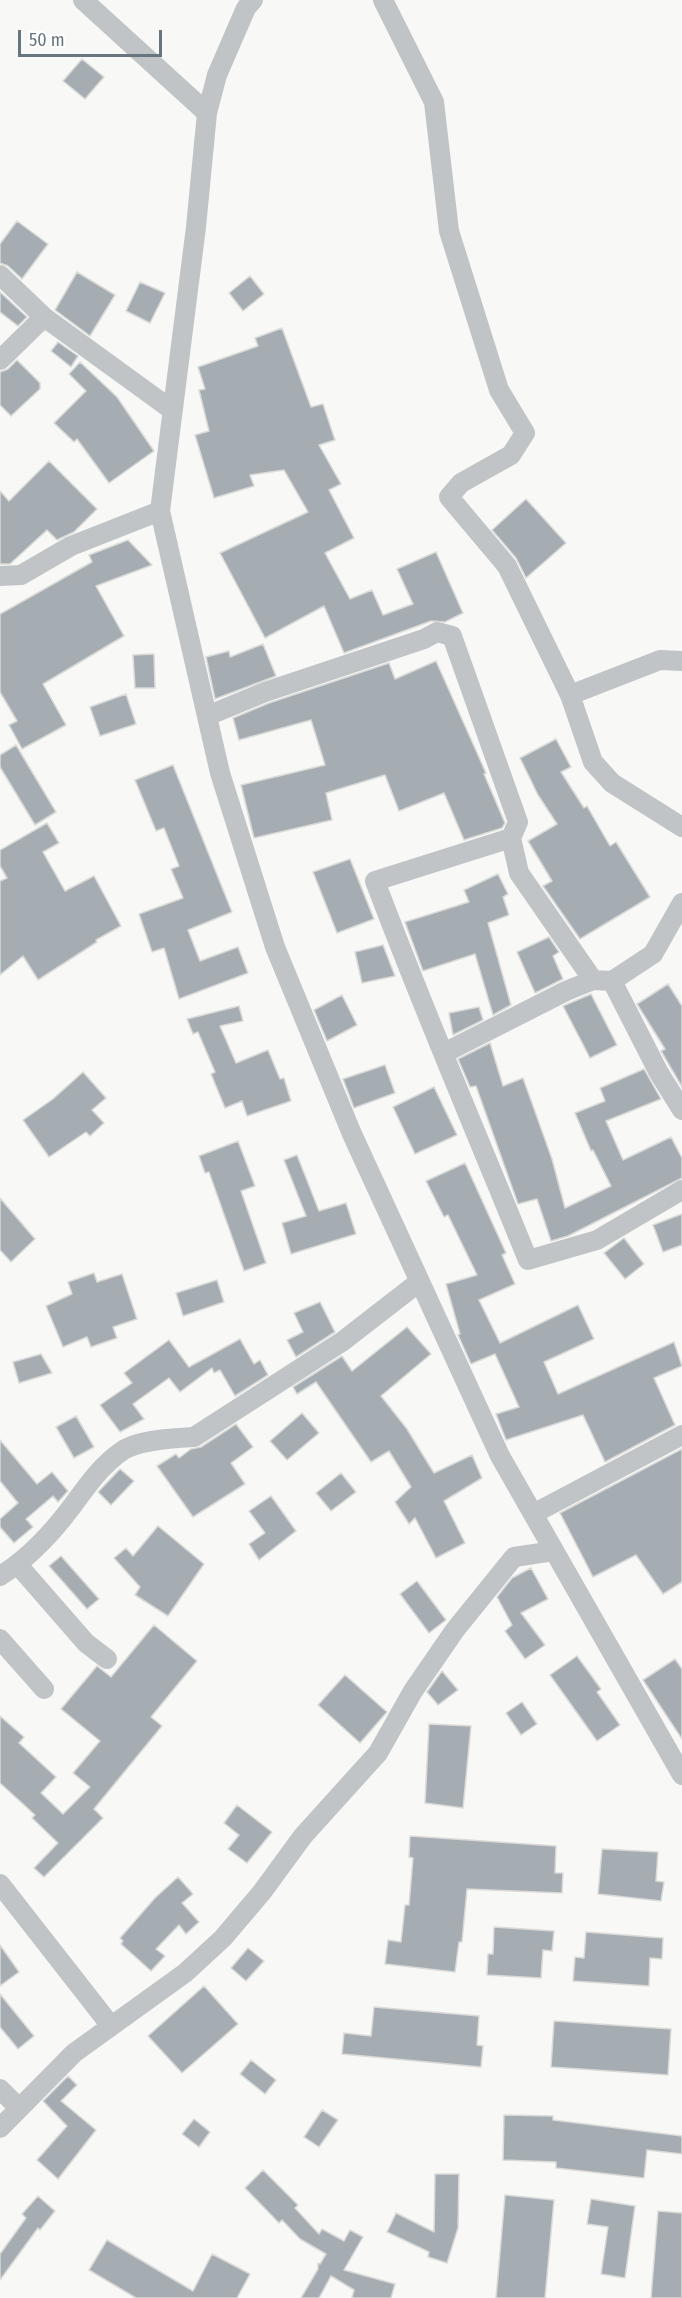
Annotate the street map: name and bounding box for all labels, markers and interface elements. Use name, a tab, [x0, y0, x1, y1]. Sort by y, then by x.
scale bar	[21, 18, 165, 56]
text: 50 m	[29, 29, 65, 51]

